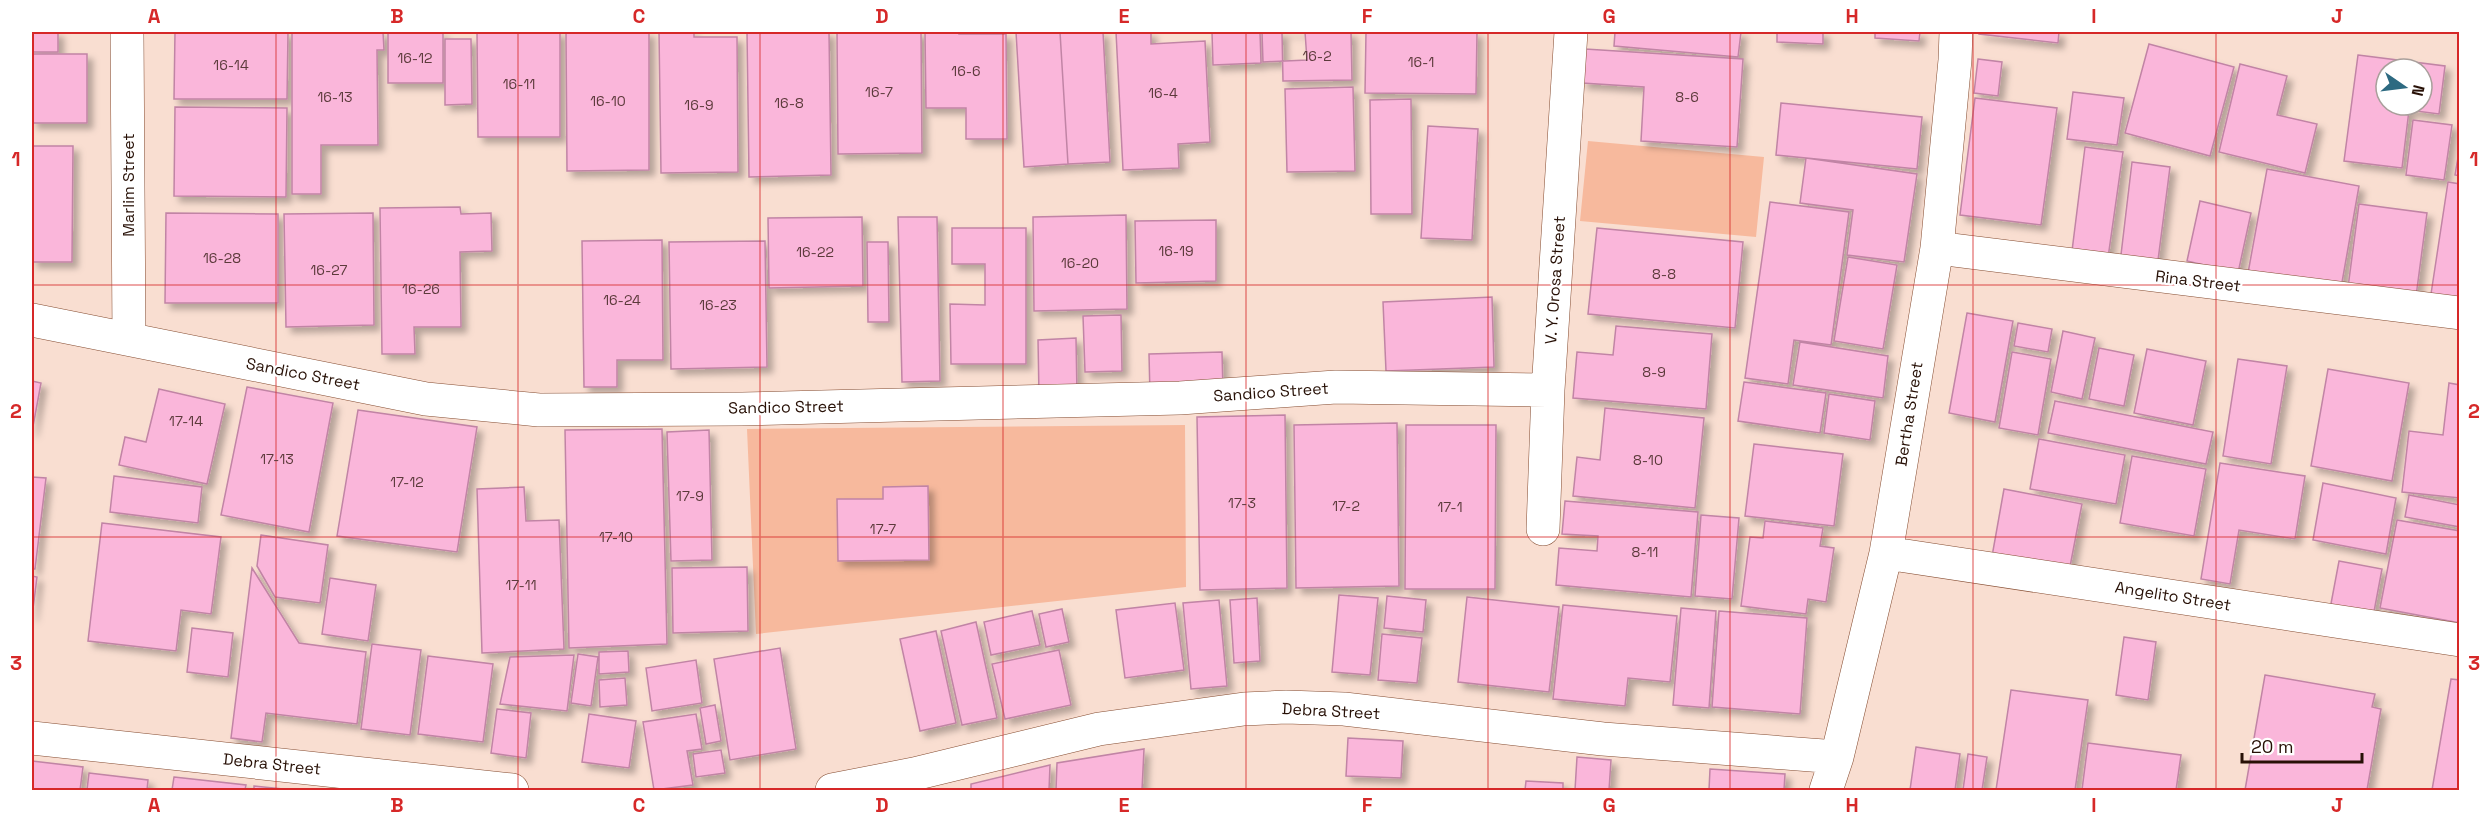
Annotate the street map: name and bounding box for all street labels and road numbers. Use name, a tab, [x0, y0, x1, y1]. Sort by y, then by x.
street label: Marlim Street	[118, 133, 139, 237]
street label: V. Y. Orosa Street	[1540, 215, 1570, 345]
street label: Rina Street	[2154, 265, 2242, 297]
street label: Sandico Street	[244, 353, 362, 395]
street label: Bertha Street	[1890, 360, 1928, 468]
street label: Sandico Street	[1213, 377, 1329, 407]
street label: Sandico Street	[728, 395, 844, 419]
street label: Angelito Street	[2113, 576, 2233, 616]
street label: Debra Street	[1281, 698, 1381, 724]
street label: Debra Street	[222, 748, 322, 780]

